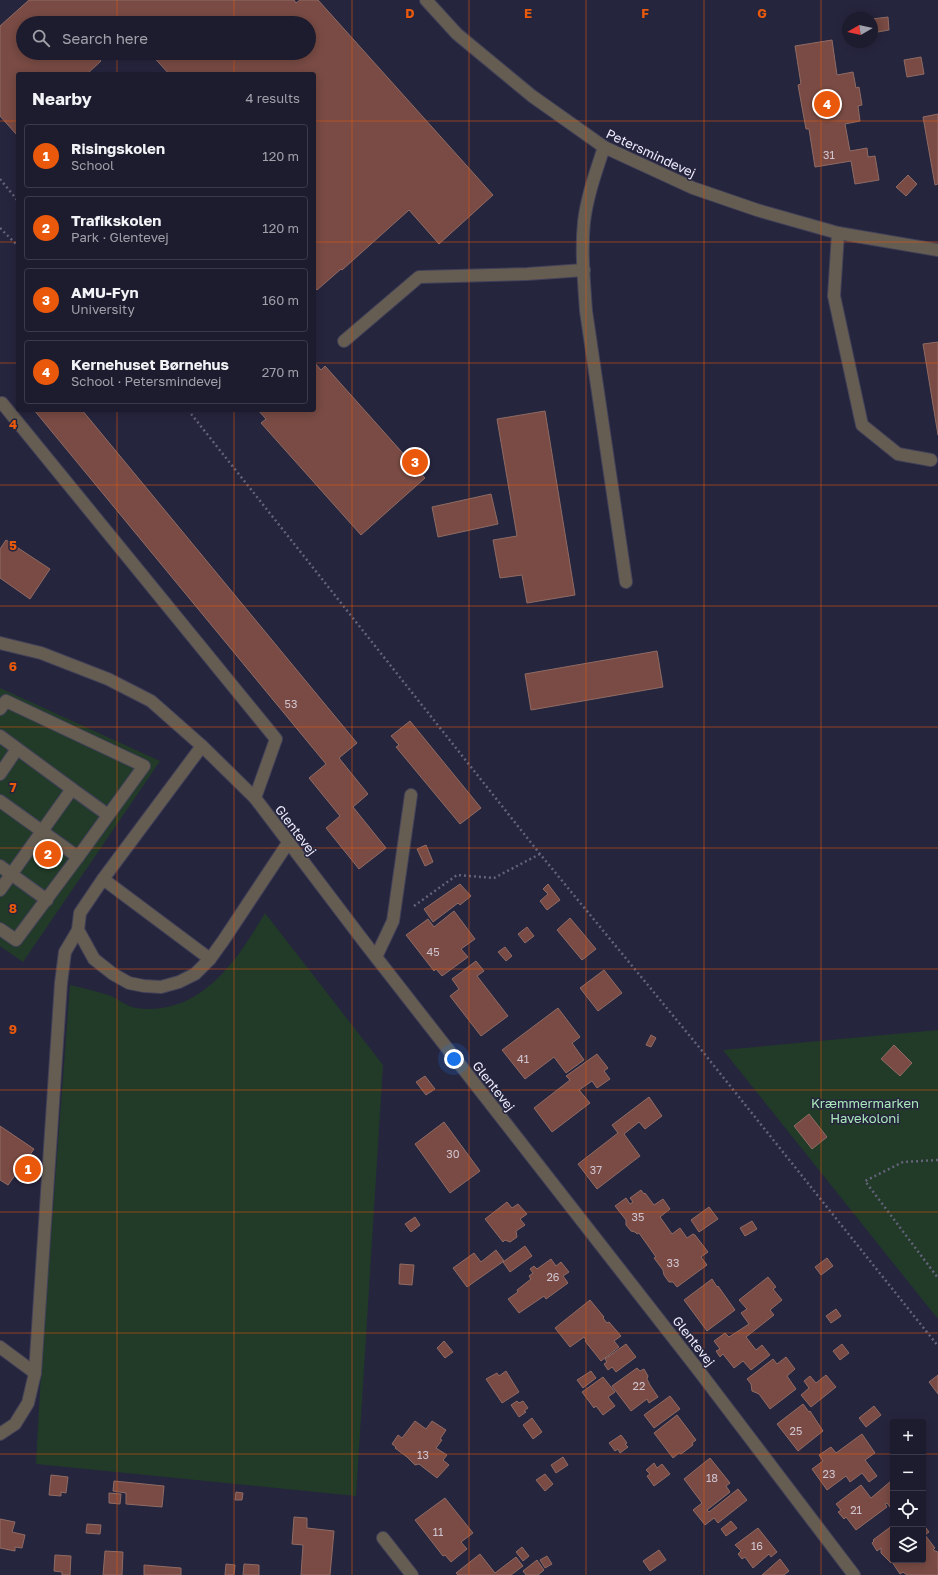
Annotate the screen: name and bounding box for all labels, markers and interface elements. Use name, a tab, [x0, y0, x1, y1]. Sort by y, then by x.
text: D	[405, 5, 415, 21]
text: E	[524, 5, 532, 21]
text: F	[641, 5, 649, 21]
text: G	[757, 5, 767, 21]
north arrow	[842, 12, 878, 48]
search box	[16, 16, 316, 60]
icon: search	[30, 27, 52, 49]
text: Search here	[62, 29, 148, 47]
text: Nearby	[32, 88, 92, 109]
pin: 4	[814, 89, 840, 119]
text: 4 results	[246, 90, 300, 106]
street label: Petersmindevej	[604, 125, 698, 181]
text: Risingskolen	[71, 139, 165, 157]
text: 1	[43, 148, 49, 164]
text: 120 m	[262, 148, 299, 164]
house number: 31	[823, 148, 835, 161]
text: School	[71, 157, 114, 173]
text: Trafikskolen	[71, 211, 161, 229]
text: 2	[42, 220, 50, 236]
text: 120 m	[262, 220, 299, 236]
text: Park · Glentevej	[71, 229, 169, 245]
text: AMU-Fyn	[71, 283, 139, 301]
text: 3	[42, 292, 50, 308]
text: 160 m	[262, 292, 299, 308]
text: University	[71, 301, 135, 317]
text: Kernehuset Børnehus	[71, 355, 229, 373]
text: 4	[42, 364, 50, 380]
text: 270 m	[262, 364, 299, 380]
text: School · Petersmindevej	[71, 373, 222, 389]
text: 4	[9, 416, 17, 432]
pin: 3	[402, 447, 428, 477]
text: 5	[9, 537, 17, 553]
text: 6	[9, 658, 17, 674]
house number: 53	[285, 697, 297, 710]
text: 7	[9, 779, 17, 795]
street label: Glentevej	[272, 802, 320, 858]
pin: 2	[35, 839, 61, 869]
text: 8	[9, 900, 17, 916]
house number: 45	[426, 945, 440, 958]
text: 9	[9, 1021, 17, 1037]
your location	[444, 1049, 464, 1069]
house number: 41	[517, 1052, 529, 1065]
street label: Glentevej	[469, 1058, 519, 1114]
park label: Kræmmermarken Havekoloni	[811, 1095, 919, 1126]
house number: 30	[446, 1147, 460, 1160]
pin: 1	[15, 1154, 41, 1184]
house number: 37	[590, 1163, 602, 1176]
house number: 35	[632, 1210, 644, 1223]
house number: 33	[667, 1256, 679, 1269]
house number: 26	[546, 1270, 560, 1283]
street label: Glentevej	[669, 1313, 719, 1369]
house number: 22	[633, 1379, 645, 1392]
map controls	[890, 1419, 926, 1563]
button: +	[890, 1419, 926, 1455]
house number: 25	[790, 1424, 802, 1437]
house number: 13	[417, 1448, 429, 1461]
button: −	[890, 1455, 926, 1491]
house number: 23	[823, 1467, 835, 1480]
house number: 18	[706, 1471, 718, 1484]
button: locate	[890, 1491, 926, 1527]
house number: 21	[850, 1503, 862, 1516]
house number: 11	[433, 1525, 443, 1538]
button: layers	[890, 1527, 926, 1563]
house number: 16	[751, 1539, 763, 1552]

